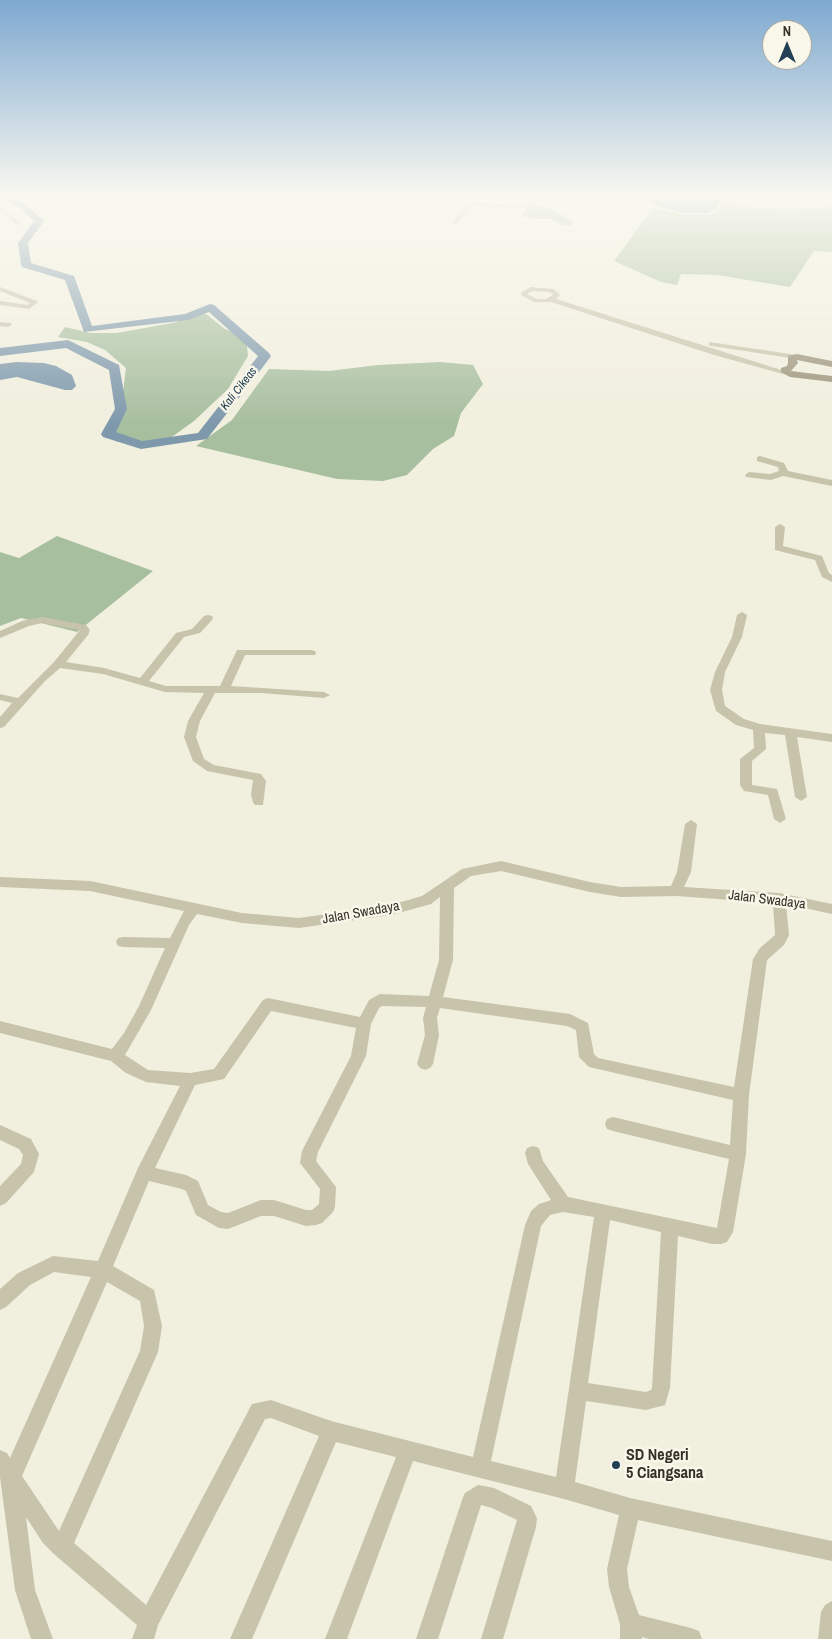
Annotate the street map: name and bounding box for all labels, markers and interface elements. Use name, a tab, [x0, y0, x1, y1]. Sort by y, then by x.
north arrow	[762, 20, 812, 70]
text: N	[783, 22, 791, 40]
water label: Kali Cikeas	[218, 365, 260, 413]
street label: Jalan Swadaya	[727, 887, 807, 913]
street label: Jalan Swadaya	[321, 898, 401, 928]
place label: SD Negeri 5 Ciangsana	[626, 1446, 703, 1484]
marker: SD Negeri 5 Ciangsana	[610, 1459, 622, 1471]

